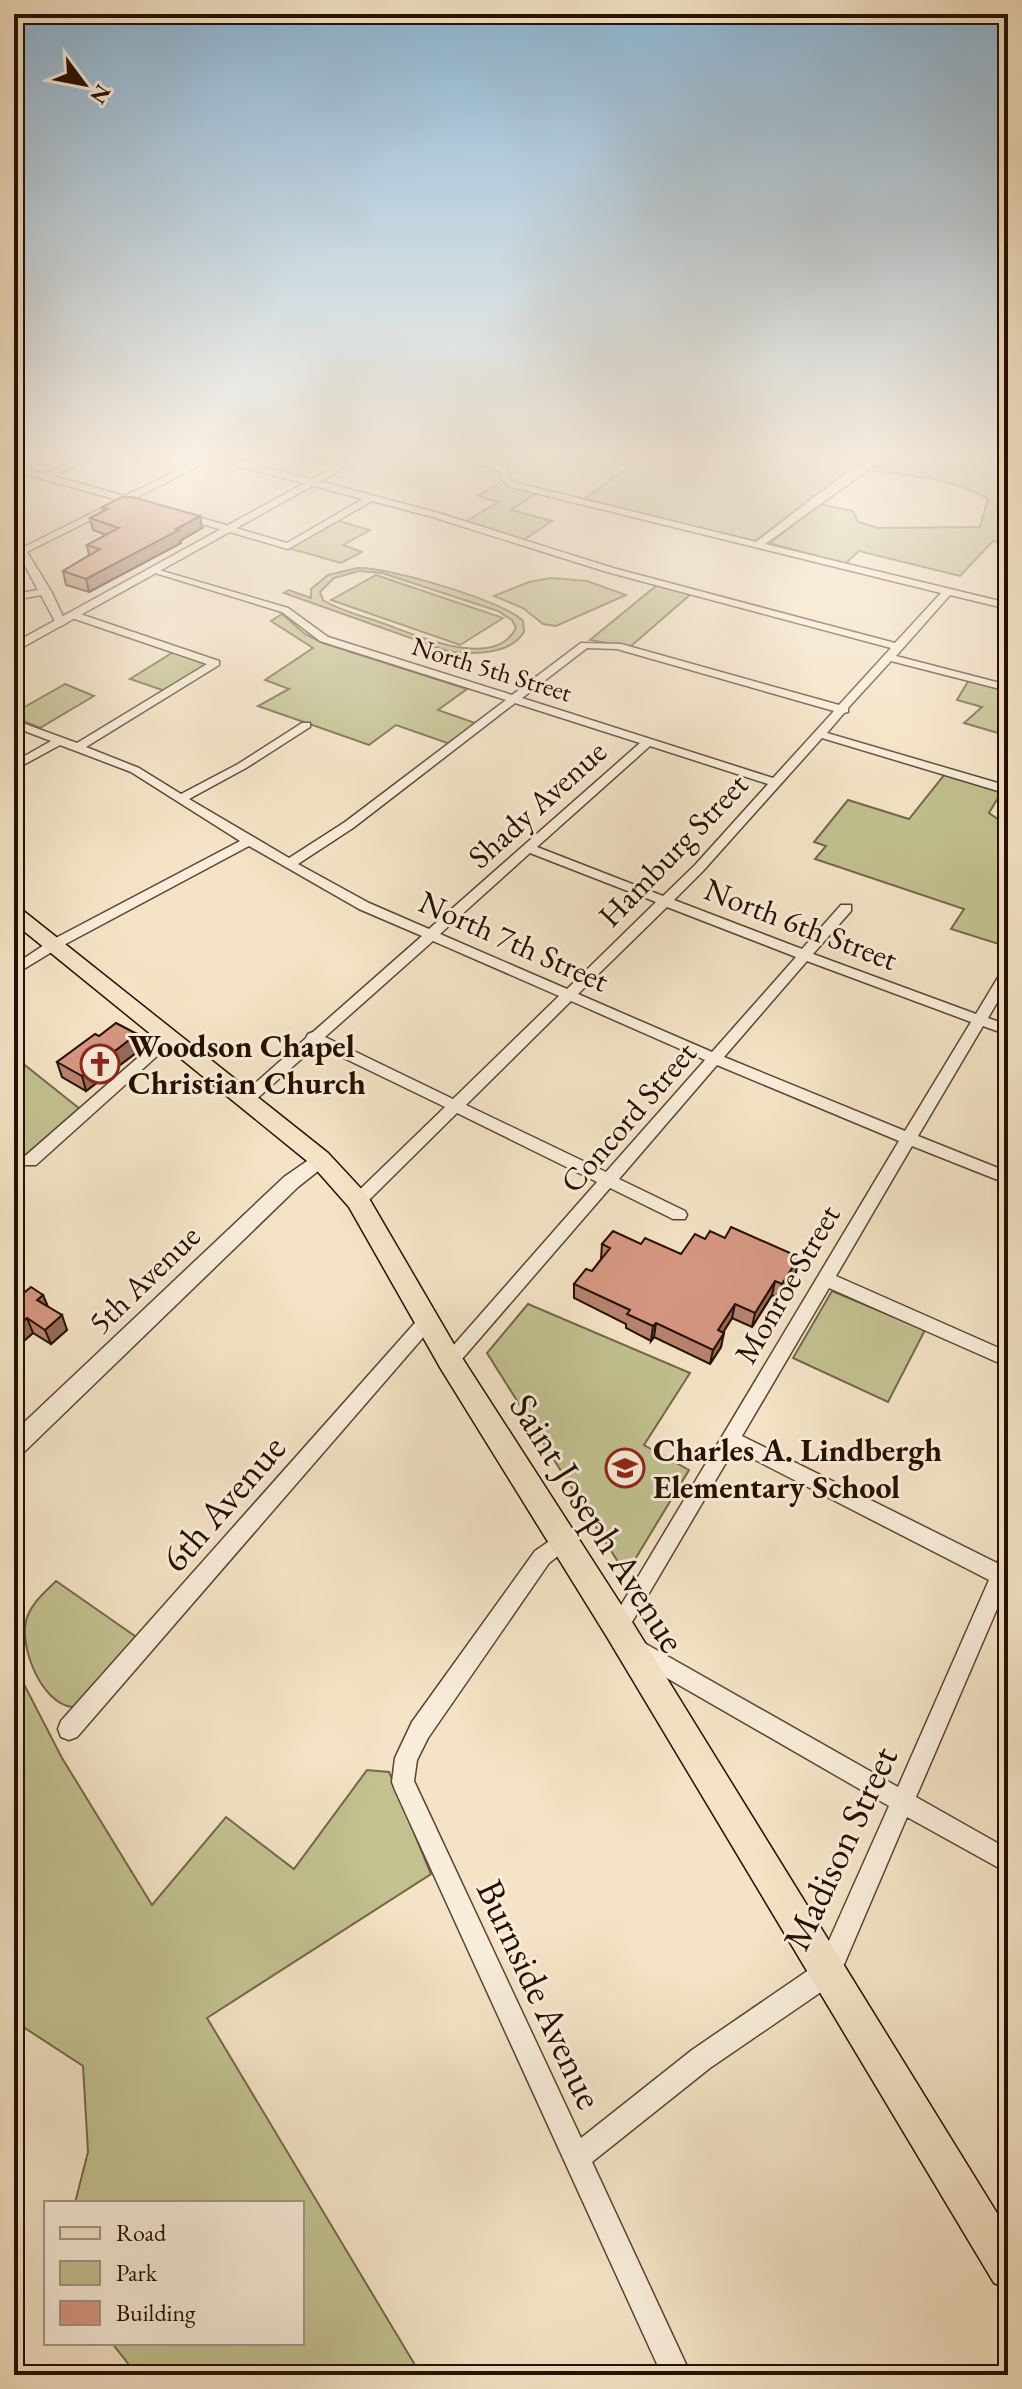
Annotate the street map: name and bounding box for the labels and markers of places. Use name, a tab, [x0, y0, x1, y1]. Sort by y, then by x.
place label: Woodson Chapel Christian Church	[128, 1025, 366, 1104]
church icon: Woodson Chapel Christian Church	[79, 1043, 121, 1085]
place label: Charles A. Lindbergh Elementary School	[653, 1429, 942, 1508]
school or university icon: Charles A. Lindbergh Elementary School	[604, 1447, 646, 1489]

